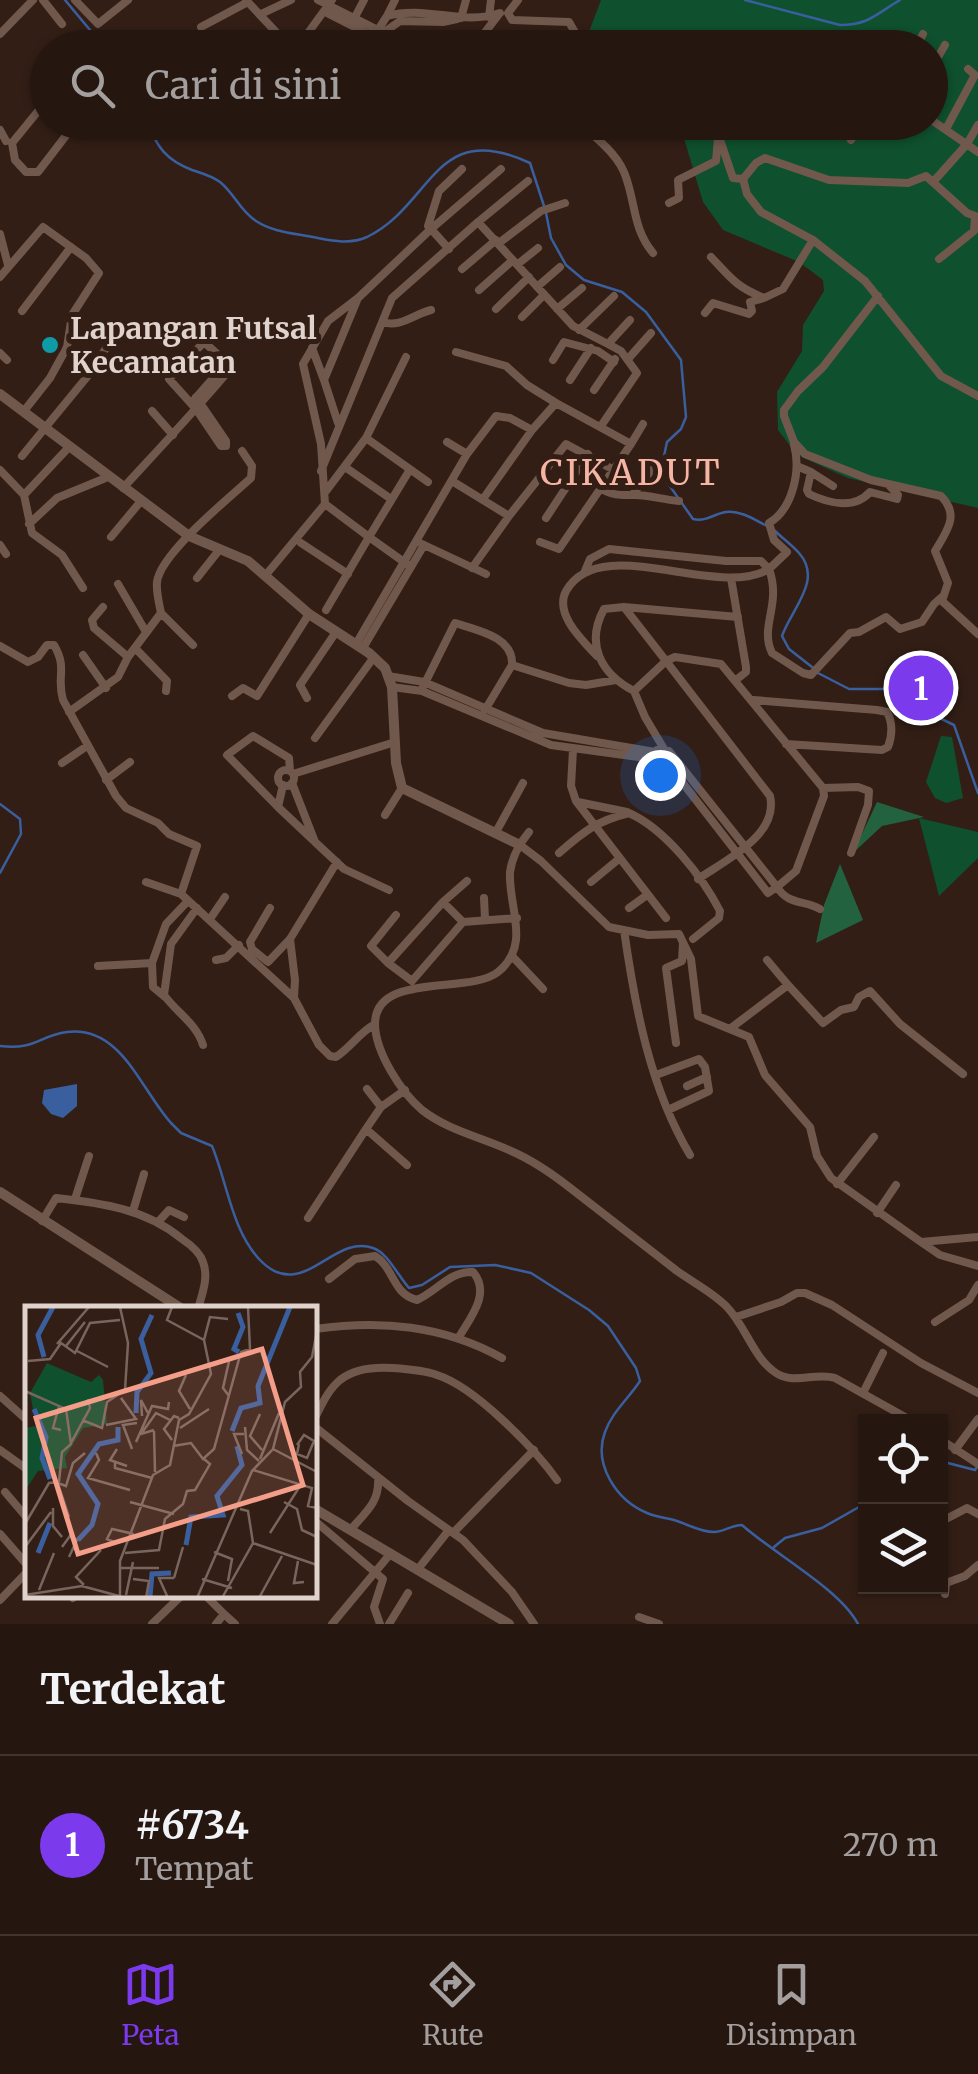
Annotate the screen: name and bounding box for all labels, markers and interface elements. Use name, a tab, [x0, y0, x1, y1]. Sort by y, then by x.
search box	[30, 30, 948, 140]
icon: search	[65, 58, 120, 113]
text: Cari di sini	[145, 62, 341, 109]
place label: Lapangan Futsal Kecamatan	[70, 309, 317, 381]
marker: Lapangan Futsal Kecamatan	[39, 334, 61, 356]
district label: CIKADUT	[540, 451, 722, 495]
pin: 1	[888, 650, 954, 726]
your location	[635, 750, 686, 801]
inset map	[25, 1306, 318, 1599]
map controls	[858, 1414, 948, 1594]
button: locate	[858, 1414, 948, 1504]
button: layers	[858, 1504, 948, 1594]
text: Terdekat	[40, 1663, 226, 1715]
text: #6734	[135, 1802, 249, 1849]
text: 1	[65, 1825, 80, 1865]
text: 270 m	[843, 1825, 938, 1865]
text: Tempat	[135, 1849, 254, 1889]
tab: Peta	[121, 1957, 180, 2053]
tab: Rute	[422, 1957, 483, 2053]
tab: Disimpan	[726, 1957, 857, 2053]

